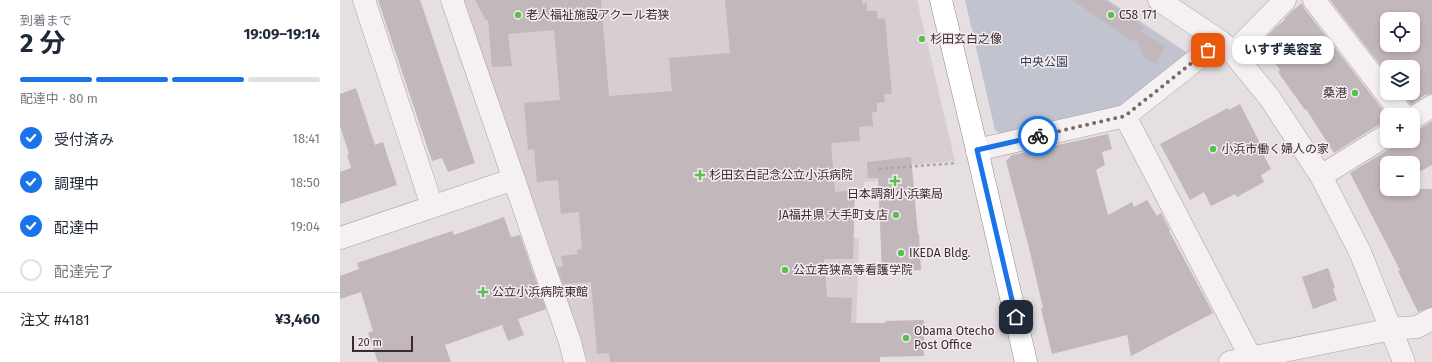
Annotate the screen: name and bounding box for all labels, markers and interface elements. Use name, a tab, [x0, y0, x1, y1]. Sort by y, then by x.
place label: 老人福祉施設アクール若狭	[526, 8, 669, 22]
place label: C58 171	[1119, 8, 1157, 22]
marker: 老人福祉施設アクール若狭	[513, 10, 523, 20]
marker: C58 171	[1106, 10, 1116, 20]
map controls	[1380, 12, 1420, 196]
button: locate	[1380, 12, 1420, 52]
text: 到着まで	[20, 13, 72, 28]
text: 19:09–19:14	[243, 25, 320, 43]
text: 2 分	[20, 28, 66, 59]
place label: 杉田玄白之像	[930, 32, 1002, 46]
pin	[1191, 33, 1225, 67]
marker: 杉田玄白之像	[917, 34, 927, 44]
callout: いすず美容室	[1232, 36, 1334, 64]
icon: bag	[1197, 39, 1219, 61]
text: いすず美容室	[1244, 42, 1322, 57]
park label: 中央公園	[1020, 55, 1068, 69]
button: layers	[1380, 60, 1420, 100]
place label: 桑港	[1323, 86, 1347, 100]
marker: 桑港	[1350, 88, 1360, 98]
text: 配達中 · 80 m	[20, 91, 98, 106]
button: +	[1380, 108, 1420, 148]
courier	[1018, 116, 1058, 156]
icon: bike	[1027, 125, 1049, 147]
icon: check	[20, 127, 42, 149]
text: 受付済み	[54, 131, 114, 149]
text: 18:41	[292, 131, 320, 146]
place label: 小浜市働く婦人の家	[1221, 142, 1329, 156]
marker: 小浜市働く婦人の家	[1208, 144, 1218, 154]
button: −	[1380, 156, 1420, 196]
place label: 杉田玄白記念公立小浜病院	[709, 168, 853, 182]
marker: 杉田玄白記念公立小浜病院	[694, 169, 706, 181]
icon: check	[20, 171, 42, 193]
text: 調理中	[54, 175, 99, 193]
text: 18:50	[290, 175, 320, 190]
marker: 日本調剤小浜薬局	[890, 176, 900, 186]
place label: 日本調剤小浜薬局	[847, 187, 943, 201]
place label: JA福井県 大手町支店	[778, 208, 888, 222]
marker: JA福井県 大手町支店	[891, 210, 901, 220]
icon: check	[20, 215, 42, 237]
text: 配達中	[54, 219, 99, 237]
text: 19:04	[290, 219, 320, 234]
place label: IKEDA Bldg.	[909, 246, 971, 260]
marker: IKEDA Bldg.	[896, 248, 906, 258]
text: 配達完了	[54, 263, 114, 281]
place label: 公立若狭高等看護学院	[793, 263, 913, 277]
marker: 公立若狭高等看護学院	[780, 265, 790, 275]
place label: 公立小浜病院東館	[492, 285, 588, 299]
marker: 公立小浜病院東館	[477, 286, 489, 298]
pin	[999, 300, 1033, 334]
icon: home	[1005, 306, 1027, 328]
text: ¥3,460	[275, 310, 320, 328]
text: 注文 #4181	[20, 311, 90, 329]
place label: Obama Otecho Post Office	[914, 324, 995, 352]
marker: Obama Otecho Post Office	[901, 333, 911, 343]
scale bar	[352, 334, 413, 353]
text: 20 m	[358, 336, 382, 349]

